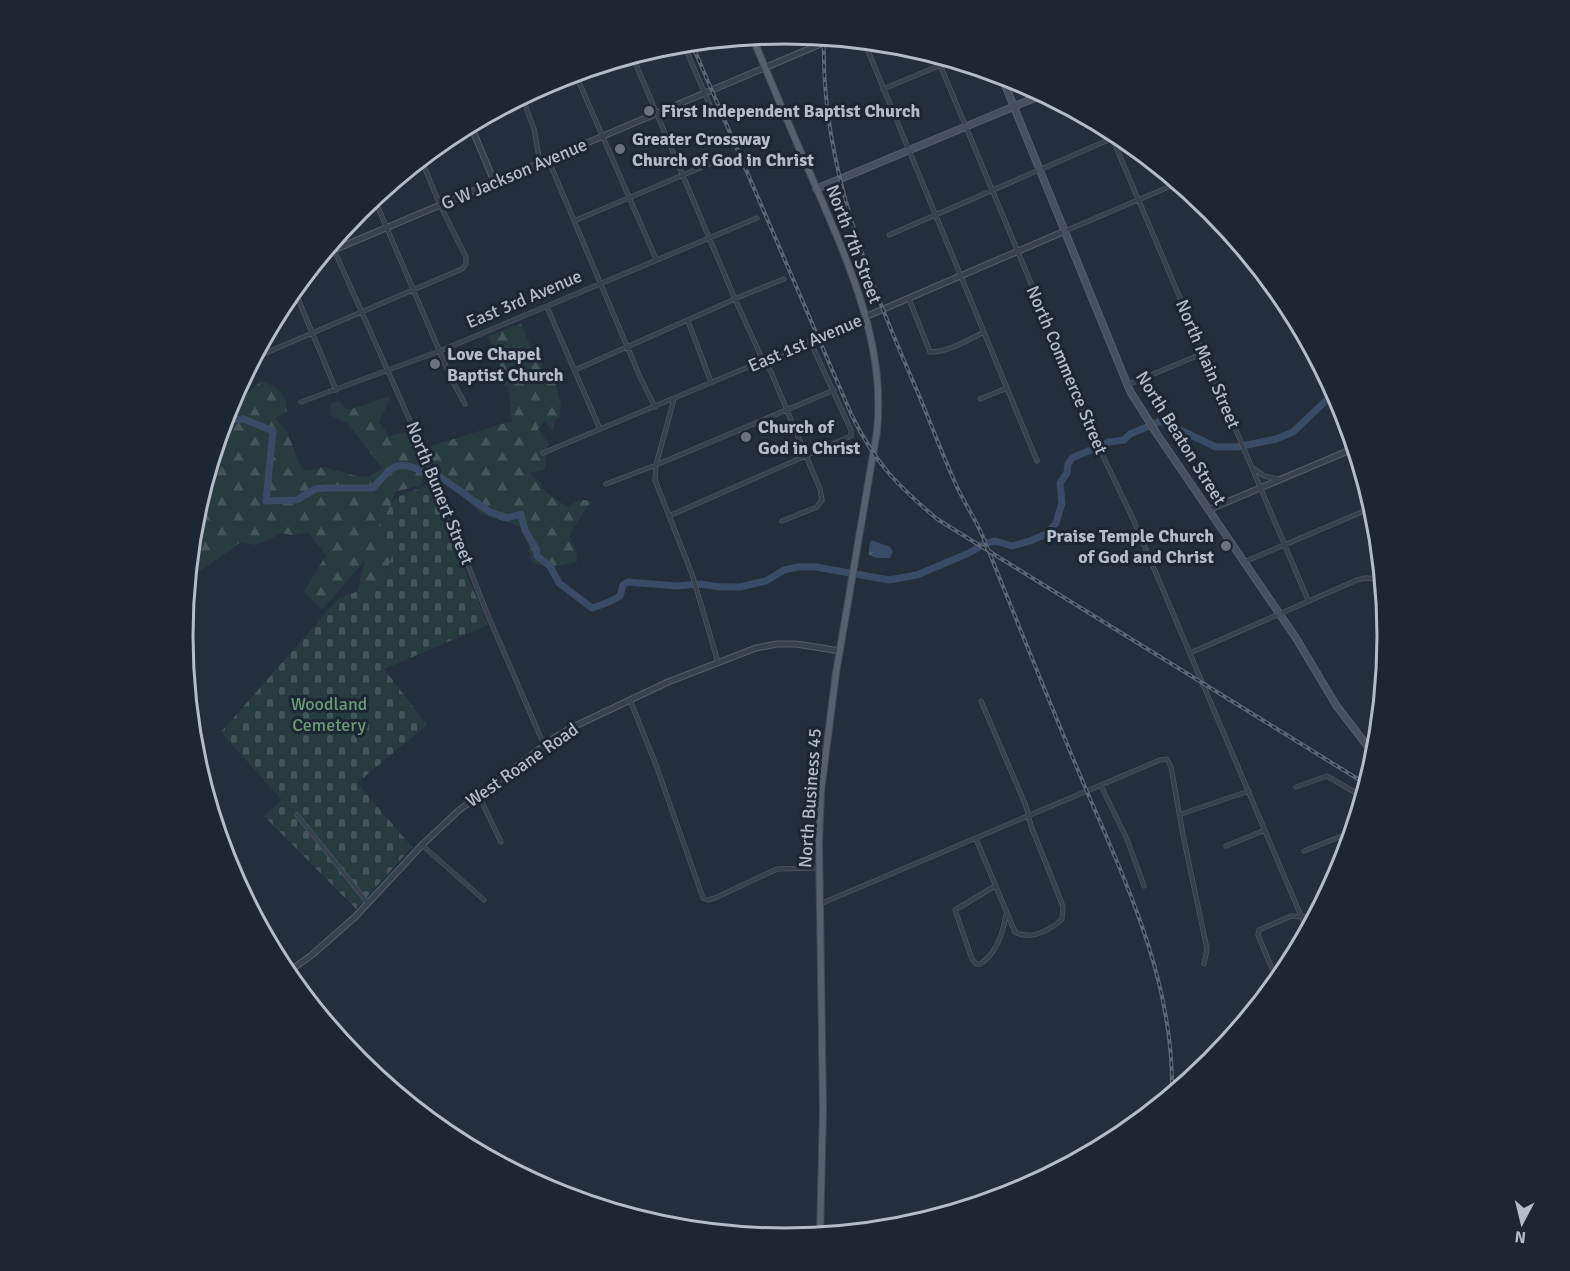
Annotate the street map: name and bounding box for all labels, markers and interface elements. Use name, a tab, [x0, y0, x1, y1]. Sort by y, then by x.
place label: First Independent Baptist Church	[661, 100, 920, 122]
marker: First Independent Baptist Church	[642, 104, 656, 118]
place label: Greater Crossway Church of God in Christ	[632, 128, 814, 171]
street label: G W Jackson Avenue	[438, 133, 590, 215]
marker: Greater Crossway Church of God in Christ	[613, 142, 627, 156]
street label: North 7th Street	[821, 182, 887, 306]
street label: East 3rd Avenue	[463, 265, 585, 333]
street label: North Commerce Street	[1022, 282, 1112, 458]
street label: North Main Street	[1171, 296, 1245, 432]
street label: East 1st Avenue	[745, 309, 865, 377]
place label: Love Chapel Baptist Church	[447, 343, 564, 386]
marker: Love Chapel Baptist Church	[428, 357, 442, 371]
street label: North Beaton Street	[1131, 367, 1231, 509]
place label: Church of God in Christ	[758, 416, 861, 459]
street label: North Bunert Street	[401, 418, 479, 568]
marker: Church of God in Christ	[739, 430, 753, 444]
place label: Praise Temple Church of God and Christ	[1046, 525, 1214, 568]
marker: Praise Temple Church of God and Christ	[1219, 539, 1233, 553]
park label: Woodland Cemetery	[291, 693, 367, 736]
street label: West Roane Road	[462, 718, 582, 812]
street label: North Business 45	[794, 727, 826, 869]
north arrow	[1492, 1193, 1552, 1253]
text: N	[1514, 1226, 1527, 1247]

